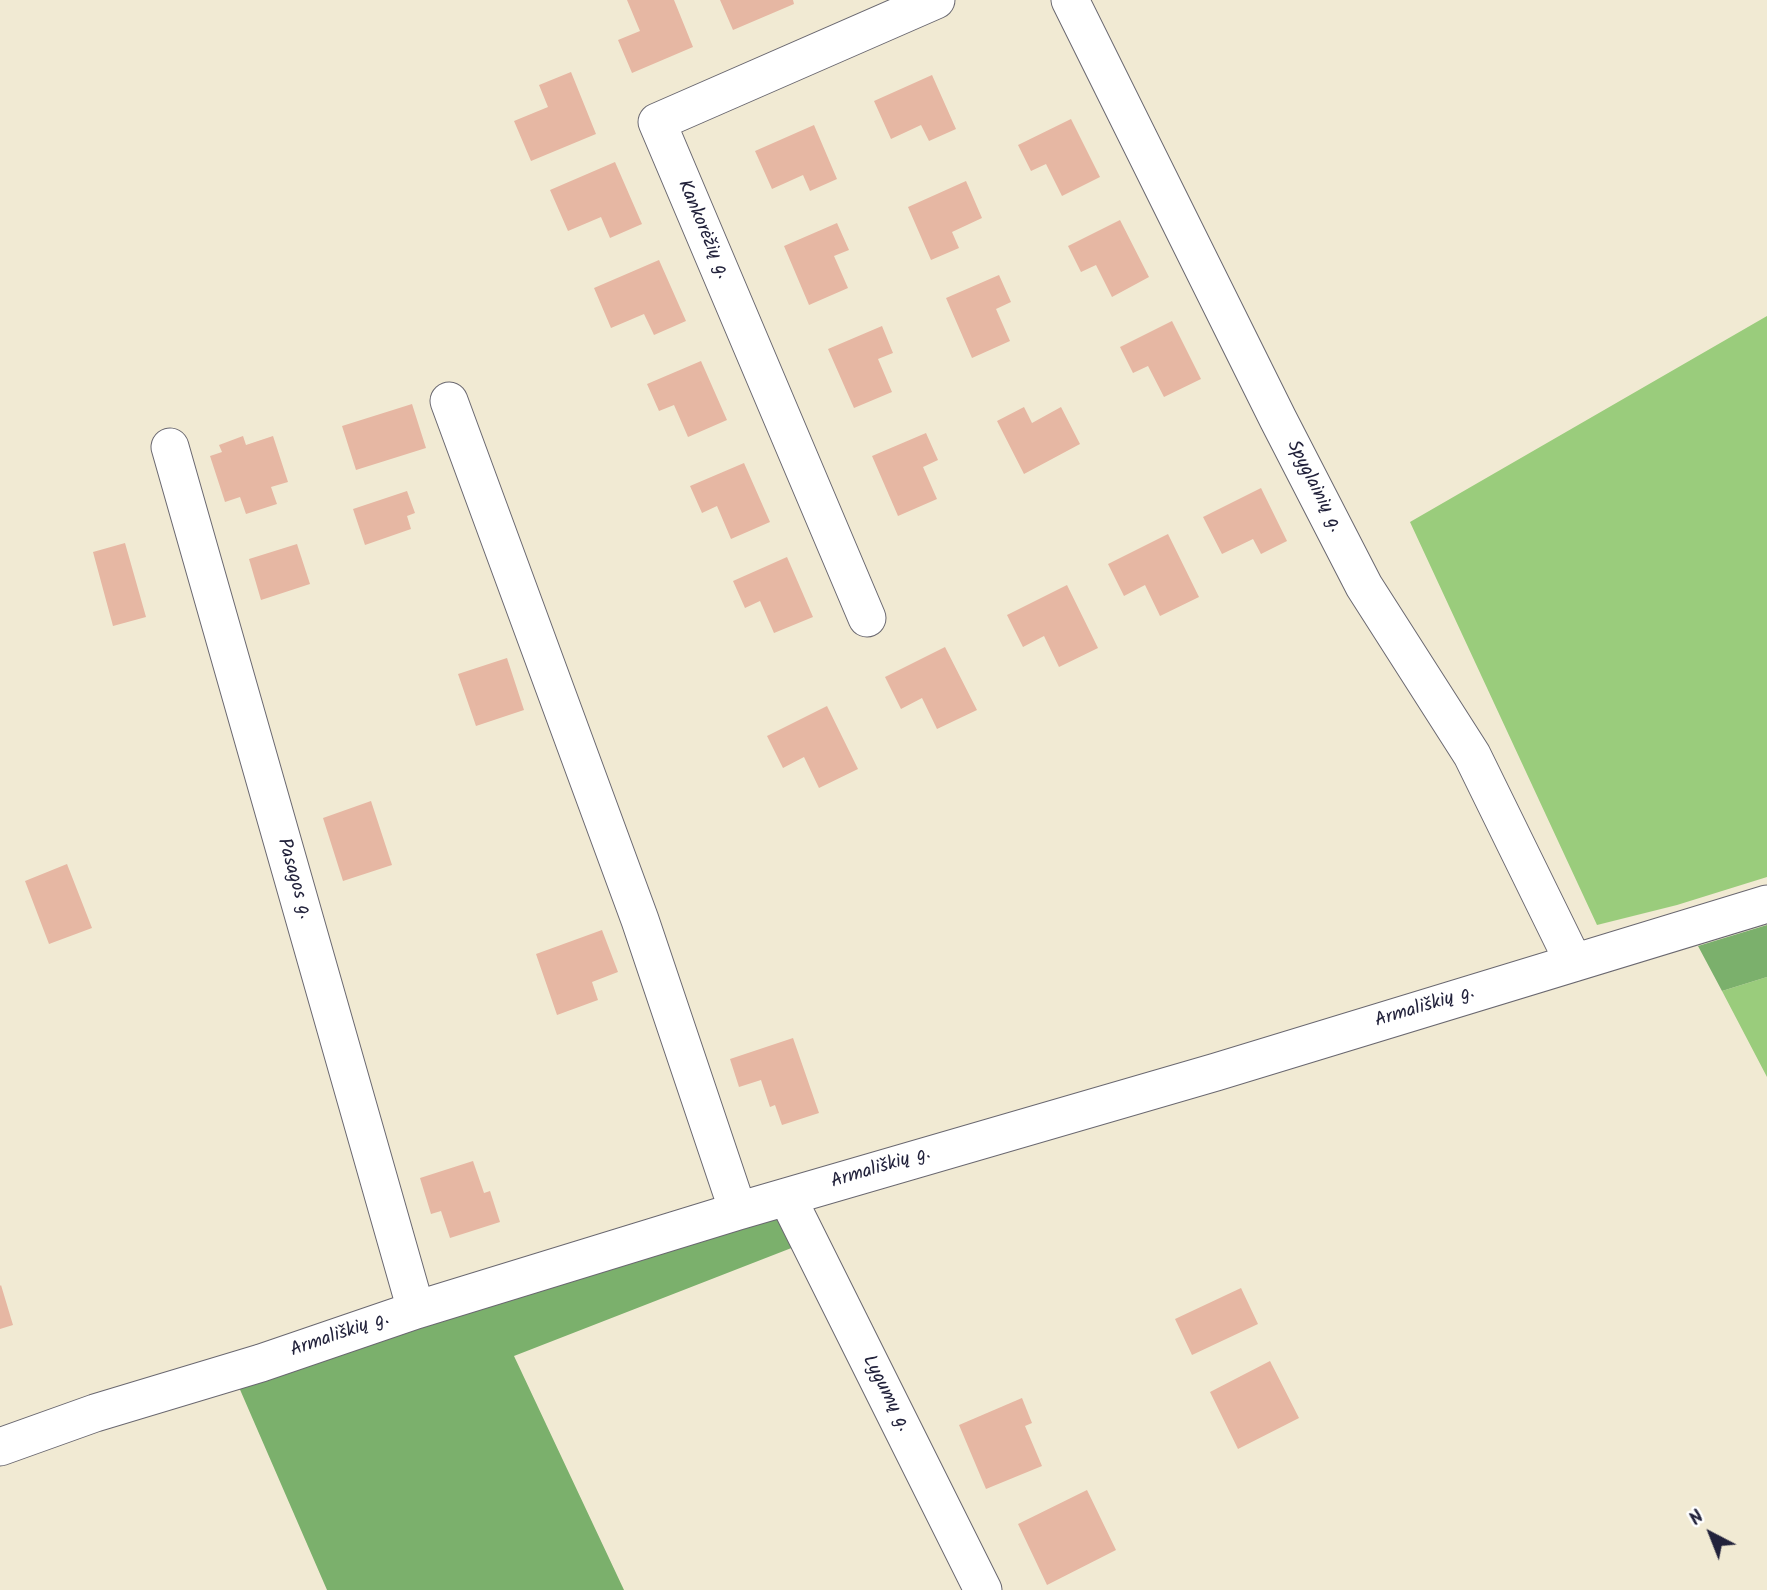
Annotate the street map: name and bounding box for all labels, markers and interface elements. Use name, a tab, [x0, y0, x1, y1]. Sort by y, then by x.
street label: Kankorėžių g.	[671, 177, 733, 283]
street label: Spyglainių g.	[1280, 437, 1346, 537]
street label: Pasagos g.	[271, 836, 315, 922]
street label: Armališkių g.	[1372, 982, 1478, 1034]
street label: Armališkių g.	[828, 1143, 934, 1195]
street label: Armališkių g.	[288, 1308, 392, 1364]
street label: Lygumų g.	[856, 1352, 914, 1436]
north arrow	[1676, 1499, 1746, 1569]
text: N	[1682, 1503, 1711, 1534]

